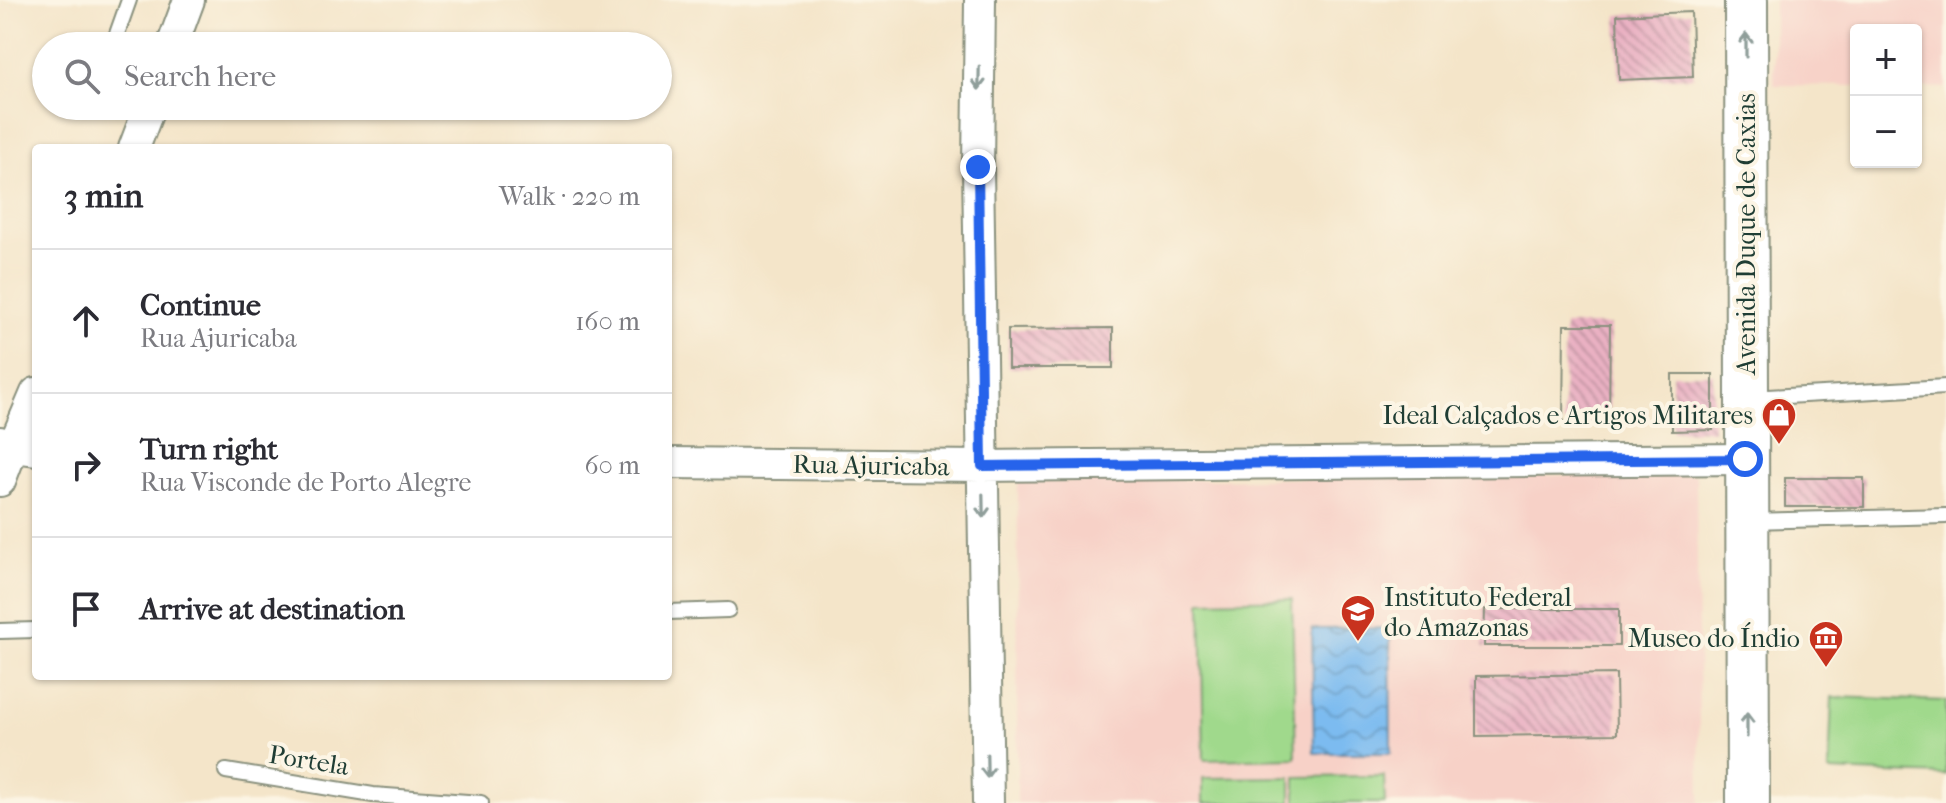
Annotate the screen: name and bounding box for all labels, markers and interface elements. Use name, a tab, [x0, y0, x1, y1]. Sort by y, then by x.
map controls	[1850, 24, 1922, 168]
button: +	[1850, 24, 1922, 96]
search box	[32, 32, 672, 120]
one-way arrow	[1738, 32, 1754, 59]
icon: search	[60, 54, 104, 98]
text: Search here	[124, 59, 276, 94]
one-way arrow	[971, 64, 987, 91]
street label: Avenida Duque de Caxias	[1731, 93, 1762, 376]
button: −	[1850, 96, 1922, 168]
route end	[960, 149, 996, 185]
text: 3 min	[64, 176, 143, 216]
text: Walk · 220 m	[499, 181, 640, 212]
text: Continue	[140, 288, 261, 323]
icon: ahead	[64, 299, 108, 343]
text: 160 m	[575, 306, 640, 337]
text: Rua Ajuricaba	[140, 323, 297, 354]
shop icon: Ideal Calçados e Artigos Militares	[1760, 396, 1798, 446]
place label: Ideal Calçados e Artigos Militares	[1382, 400, 1753, 431]
text: Turn right	[140, 432, 278, 467]
route start	[1727, 441, 1763, 477]
icon: right	[64, 443, 108, 487]
street label: Rua Ajuricaba	[792, 449, 951, 482]
text: 60 m	[584, 450, 640, 481]
text: Rua Visconde de Porto Alegre	[140, 467, 471, 498]
one-way arrow	[975, 492, 991, 519]
place label: Instituto Federal do Amazonas	[1384, 582, 1572, 643]
icon: arrive	[64, 587, 108, 631]
text: Arrive at destination	[140, 592, 405, 627]
school or university icon: Instituto Federal do Amazonas	[1339, 593, 1377, 643]
museum icon: Museo do Índio	[1807, 619, 1845, 669]
place label: Museo do Índio	[1628, 622, 1800, 654]
one-way arrow	[1739, 712, 1755, 739]
street label: Portela	[267, 739, 352, 782]
one-way arrow	[979, 752, 995, 779]

